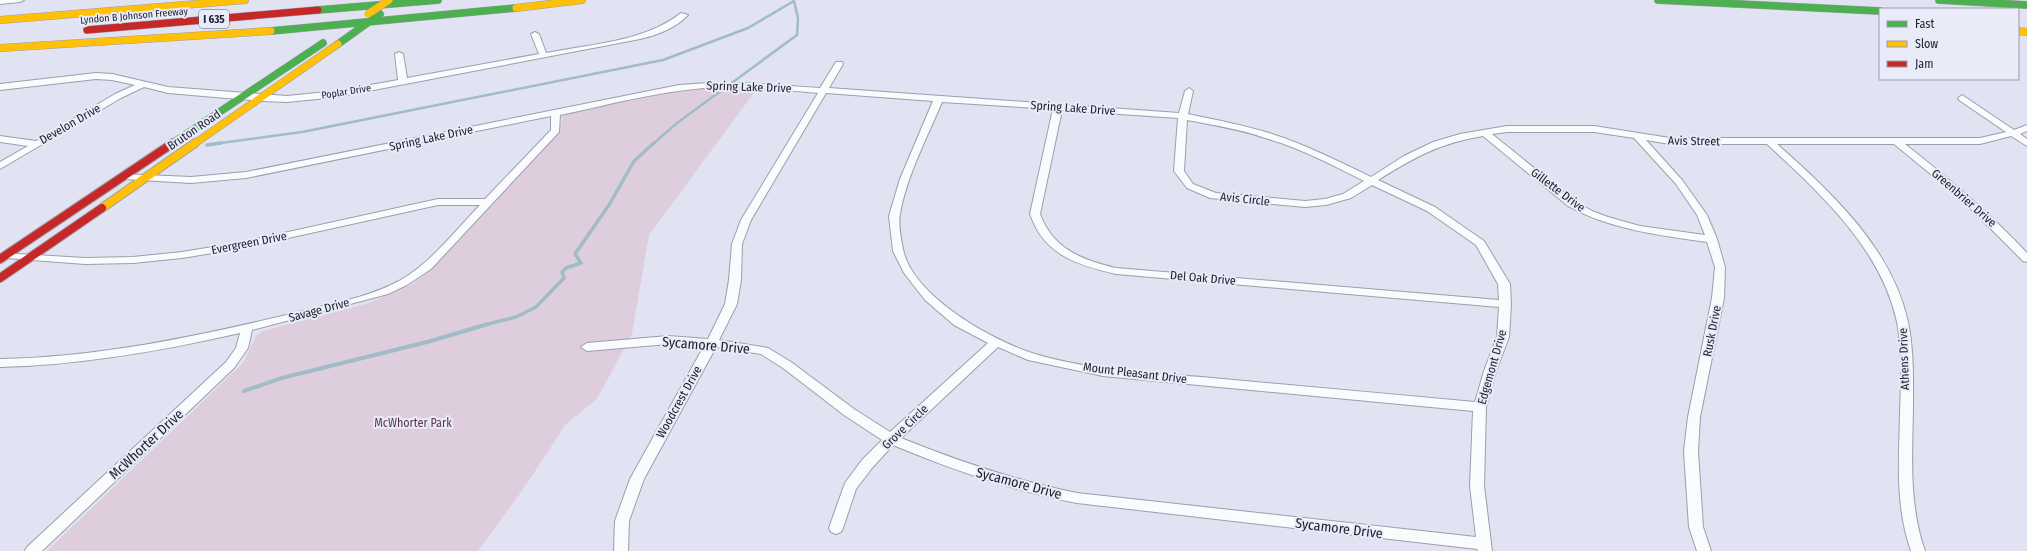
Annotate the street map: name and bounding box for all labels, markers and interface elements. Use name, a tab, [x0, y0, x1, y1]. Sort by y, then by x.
street label: Lyndon B Johnson Freeway	[80, 5, 189, 27]
legend	[1879, 8, 2019, 80]
road number: I 635	[199, 10, 229, 28]
text: Fast	[1915, 17, 1934, 31]
text: Slow	[1915, 37, 1938, 51]
text: Jam	[1915, 57, 1933, 71]
street label: Spring Lake Drive	[706, 79, 792, 95]
street label: Poplar Drive	[321, 82, 372, 102]
street label: Spring Lake Drive	[1030, 98, 1116, 118]
street label: Develon Drive	[37, 101, 103, 147]
street label: Bruton Road	[165, 107, 223, 153]
street label: Spring Lake Drive	[388, 122, 474, 154]
street label: Avis Street	[1668, 134, 1720, 148]
street label: Gillette Drive	[1528, 165, 1588, 215]
street label: Greenbrier Drive	[1929, 166, 1999, 230]
street label: Avis Circle	[1220, 189, 1271, 209]
street label: Evergreen Drive	[210, 229, 288, 257]
street label: Del Oak Drive	[1170, 268, 1237, 288]
street label: Savage Drive	[287, 295, 351, 325]
street label: Rusk Drive	[1700, 304, 1724, 358]
street label: Edgemont Drive	[1475, 328, 1509, 406]
street label: Athens Drive	[1896, 328, 1912, 390]
street label: Sycamore Drive	[661, 333, 751, 358]
street label: Mount Pleasant Drive	[1082, 360, 1188, 386]
street label: Woodcrest Drive	[653, 364, 705, 440]
street label: Grove Circle	[879, 402, 931, 452]
street label: McWhorter Drive	[106, 406, 187, 483]
park label: McWhorter Park	[374, 416, 452, 430]
street label: Sycamore Drive	[974, 464, 1064, 503]
street label: Sycamore Drive	[1294, 515, 1384, 542]

